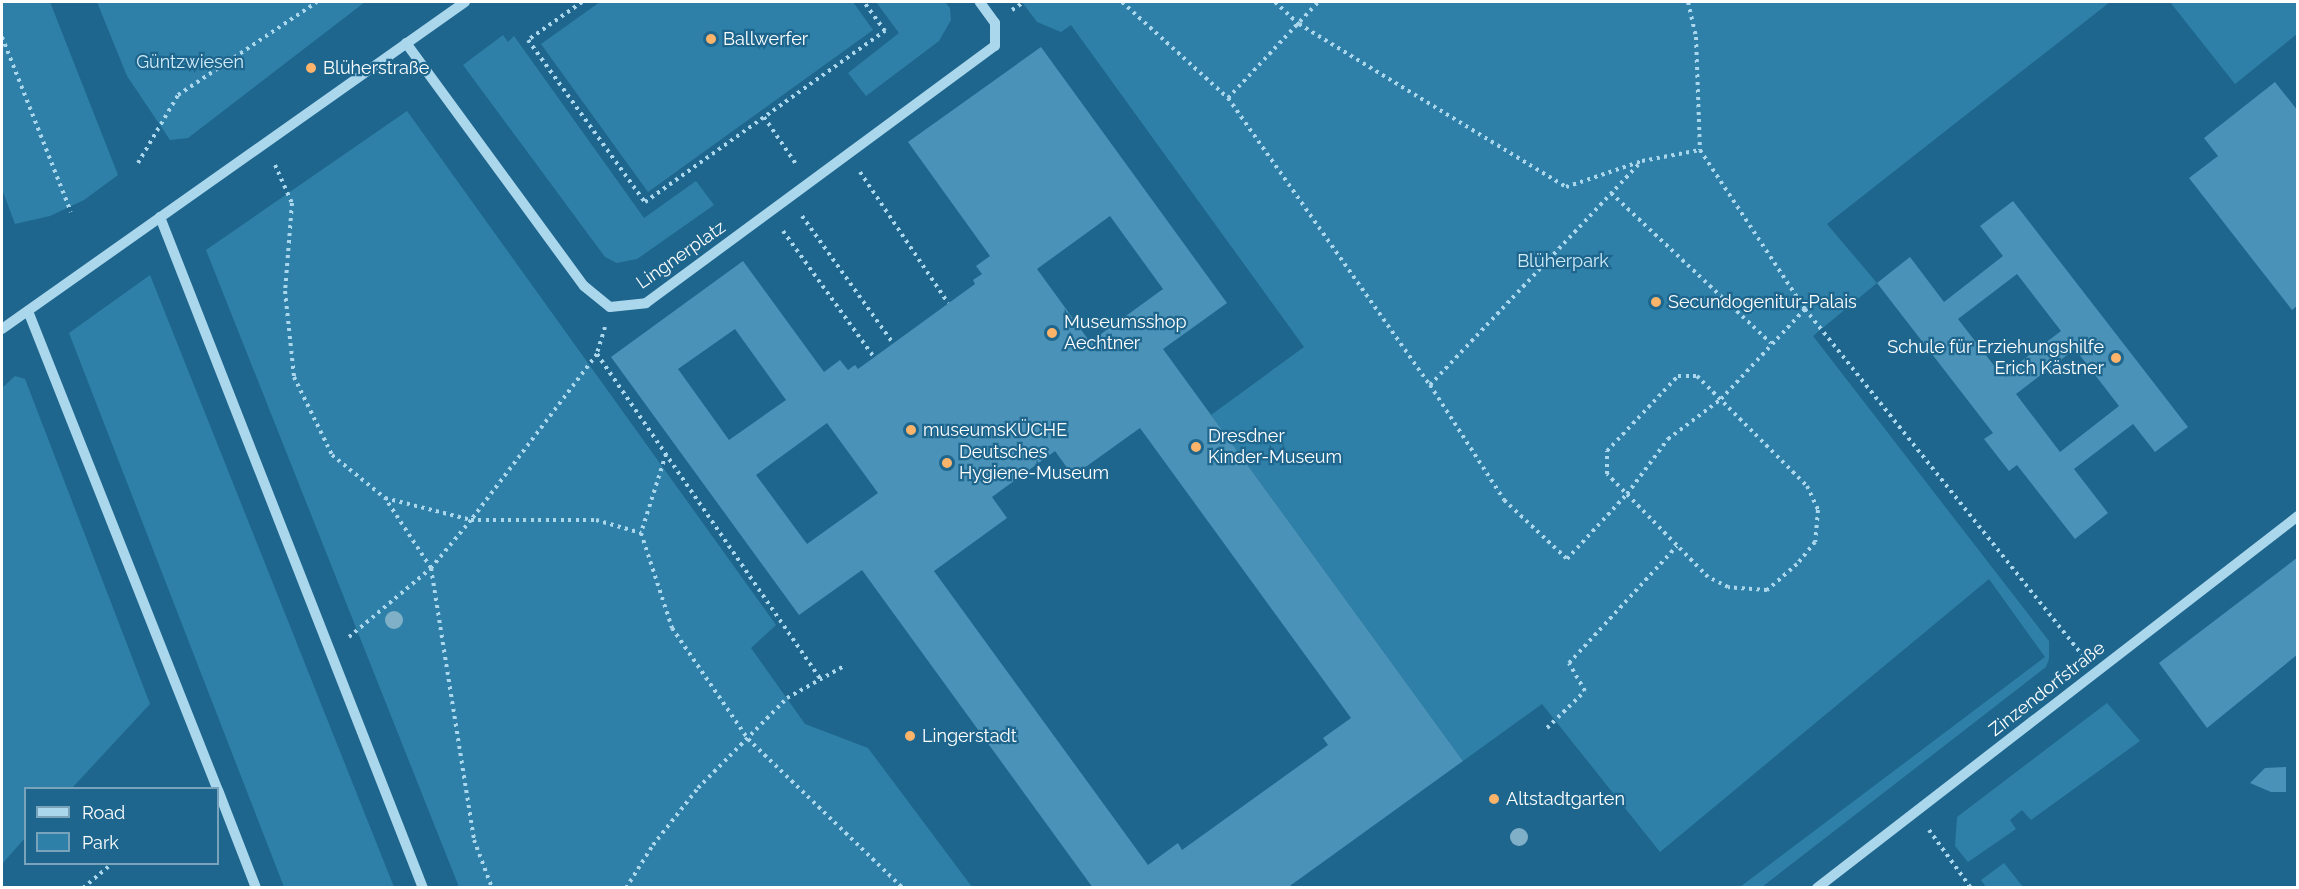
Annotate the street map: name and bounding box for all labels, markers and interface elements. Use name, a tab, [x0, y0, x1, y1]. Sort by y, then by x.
place label: Ballwerfer	[723, 28, 808, 50]
marker: Ballwerfer	[704, 32, 718, 46]
park label: Güntzwiesen	[136, 51, 244, 73]
place label: Blüherstraße	[323, 57, 429, 79]
marker: Blüherstraße	[304, 61, 318, 75]
street label: Lingnerplatz	[632, 216, 730, 294]
park label: Blüherpark	[1517, 250, 1609, 272]
place label: Secundogenitur-Palais	[1668, 291, 1857, 313]
marker: Secundogenitur-Palais	[1649, 295, 1663, 309]
place label: Museumsshop Aechtner	[1064, 312, 1187, 354]
marker: Museumsshop Aechtner	[1045, 326, 1059, 340]
place label: Schule für Erziehungshilfe Erich Kästner	[1887, 337, 2104, 380]
marker: Schule für Erziehungshilfe Erich Kästner	[2109, 351, 2123, 365]
place label: museumsKÜCHE	[923, 419, 1067, 441]
marker: museumsKÜCHE	[904, 423, 918, 437]
place label: Dresdner Kinder-Museum	[1208, 426, 1342, 468]
marker: Dresdner Kinder-Museum	[1189, 440, 1203, 454]
place label: Deutsches Hygiene-Museum	[959, 442, 1109, 484]
marker: Deutsches Hygiene-Museum	[940, 456, 954, 470]
street label: Zinzendorfstraße	[1985, 637, 2109, 741]
place label: Lingerstadt	[922, 725, 1017, 747]
marker: Lingerstadt	[903, 729, 917, 743]
legend	[24, 787, 219, 865]
place label: Altstadtgarten	[1506, 788, 1625, 810]
marker: Altstadtgarten	[1487, 792, 1501, 806]
text: Road	[82, 802, 125, 823]
text: Park	[82, 832, 119, 853]

